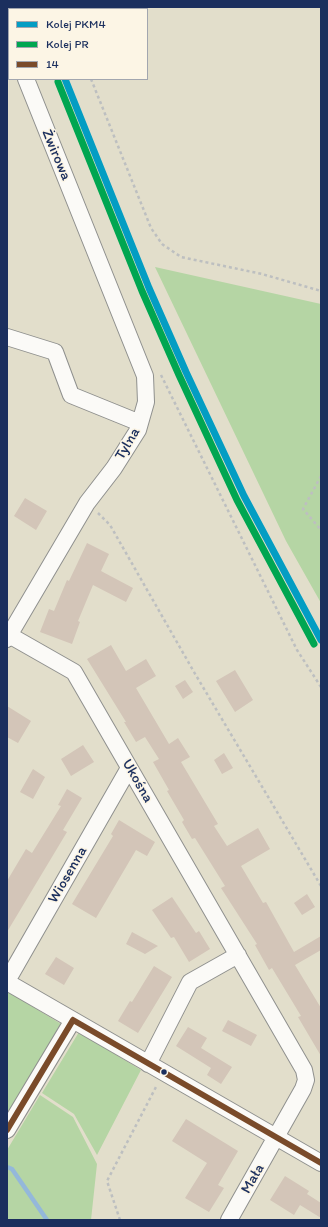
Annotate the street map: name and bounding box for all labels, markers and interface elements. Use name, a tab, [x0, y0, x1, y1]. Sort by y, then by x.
legend	[8, 8, 148, 80]
text: Kolej PKM4	[46, 17, 106, 31]
text: Kolej PR	[46, 37, 89, 51]
text: 14	[46, 57, 59, 71]
street label: Żwirowa	[37, 127, 75, 183]
street label: Tylna	[112, 425, 144, 463]
street label: Ukośna	[117, 756, 157, 806]
street label: Wiosenna	[45, 843, 91, 907]
unlabelled marker	[159, 1067, 169, 1077]
street label: Mała	[237, 1161, 269, 1197]

